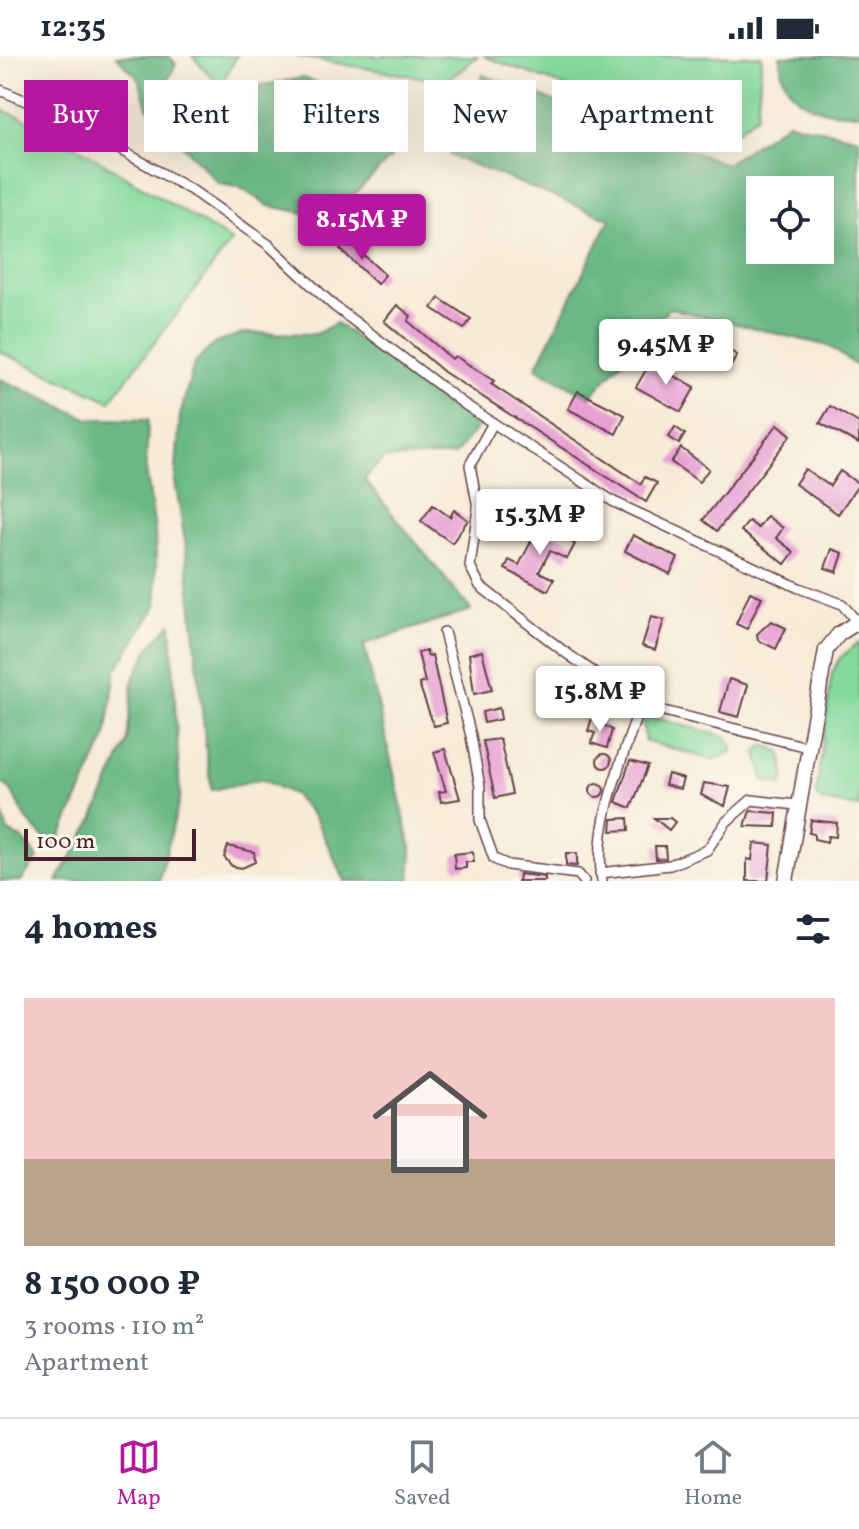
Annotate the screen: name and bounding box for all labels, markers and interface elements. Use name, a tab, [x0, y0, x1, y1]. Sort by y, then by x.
text: 12:35	[40, 7, 106, 49]
chip: Buy	[24, 80, 128, 152]
chip: Rent	[144, 80, 258, 152]
chip: Filters	[274, 80, 408, 152]
chip: New	[424, 80, 536, 152]
chip: Apartment	[552, 80, 742, 152]
map controls	[746, 176, 834, 264]
button: locate	[746, 176, 834, 264]
pin: 8.15M ₽	[288, 194, 436, 262]
text: 8.15M ₽	[316, 202, 408, 238]
pin: 9.45M ₽	[592, 319, 740, 387]
text: 9.45M ₽	[617, 327, 715, 363]
pin: 15.3M ₽	[466, 489, 614, 557]
text: 15.3M ₽	[494, 497, 586, 533]
pin: 15.8M ₽	[526, 666, 674, 734]
text: 15.8M ₽	[554, 674, 646, 710]
scale bar	[24, 825, 196, 861]
text: 100 m	[36, 827, 95, 858]
text: 4 homes	[24, 906, 158, 953]
icon: filters	[791, 907, 835, 951]
icon: home	[358, 1050, 502, 1194]
text: 8 150 000 ₽	[24, 1262, 200, 1309]
text: 3 rooms · 110 m²	[24, 1309, 204, 1345]
text: Apartment	[24, 1345, 149, 1381]
tab: Map	[117, 1435, 161, 1514]
tab: Saved	[394, 1435, 451, 1514]
tab: Home	[684, 1435, 742, 1514]

